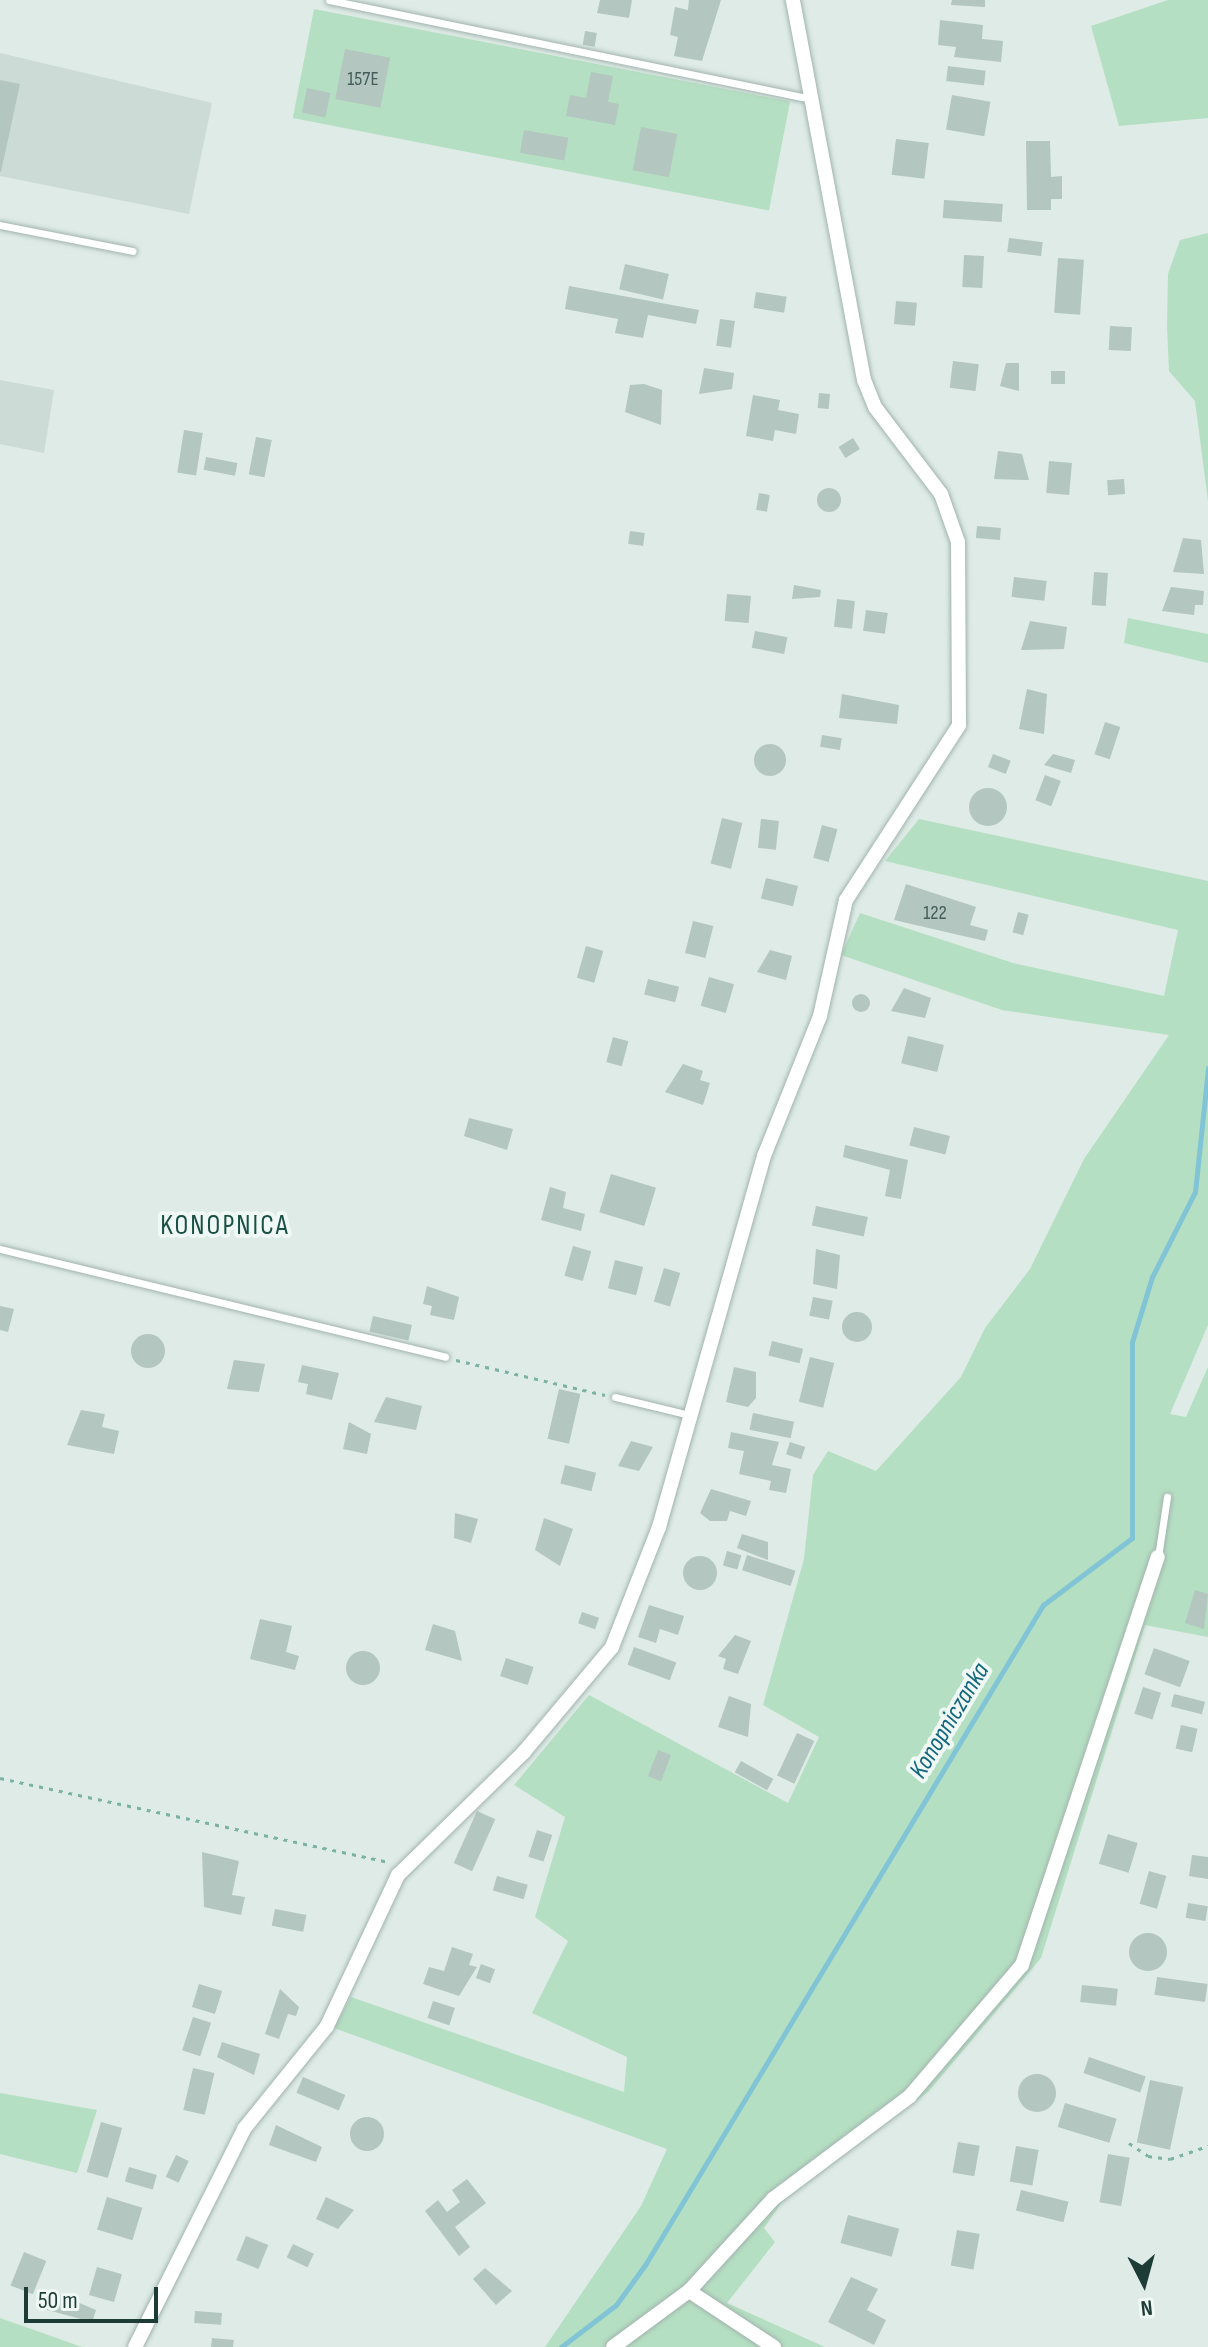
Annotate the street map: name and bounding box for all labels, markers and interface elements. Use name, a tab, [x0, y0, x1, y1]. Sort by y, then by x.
house number: 157E	[347, 67, 379, 91]
house number: 122	[923, 901, 947, 925]
district label: KONOPNICA	[160, 1209, 290, 1243]
water label: Konopniczanka	[903, 1658, 997, 1784]
north arrow	[1104, 2243, 1184, 2323]
scale bar	[28, 2271, 162, 2321]
text: 50 m	[38, 2286, 78, 2315]
text: N	[1139, 2293, 1154, 2321]

